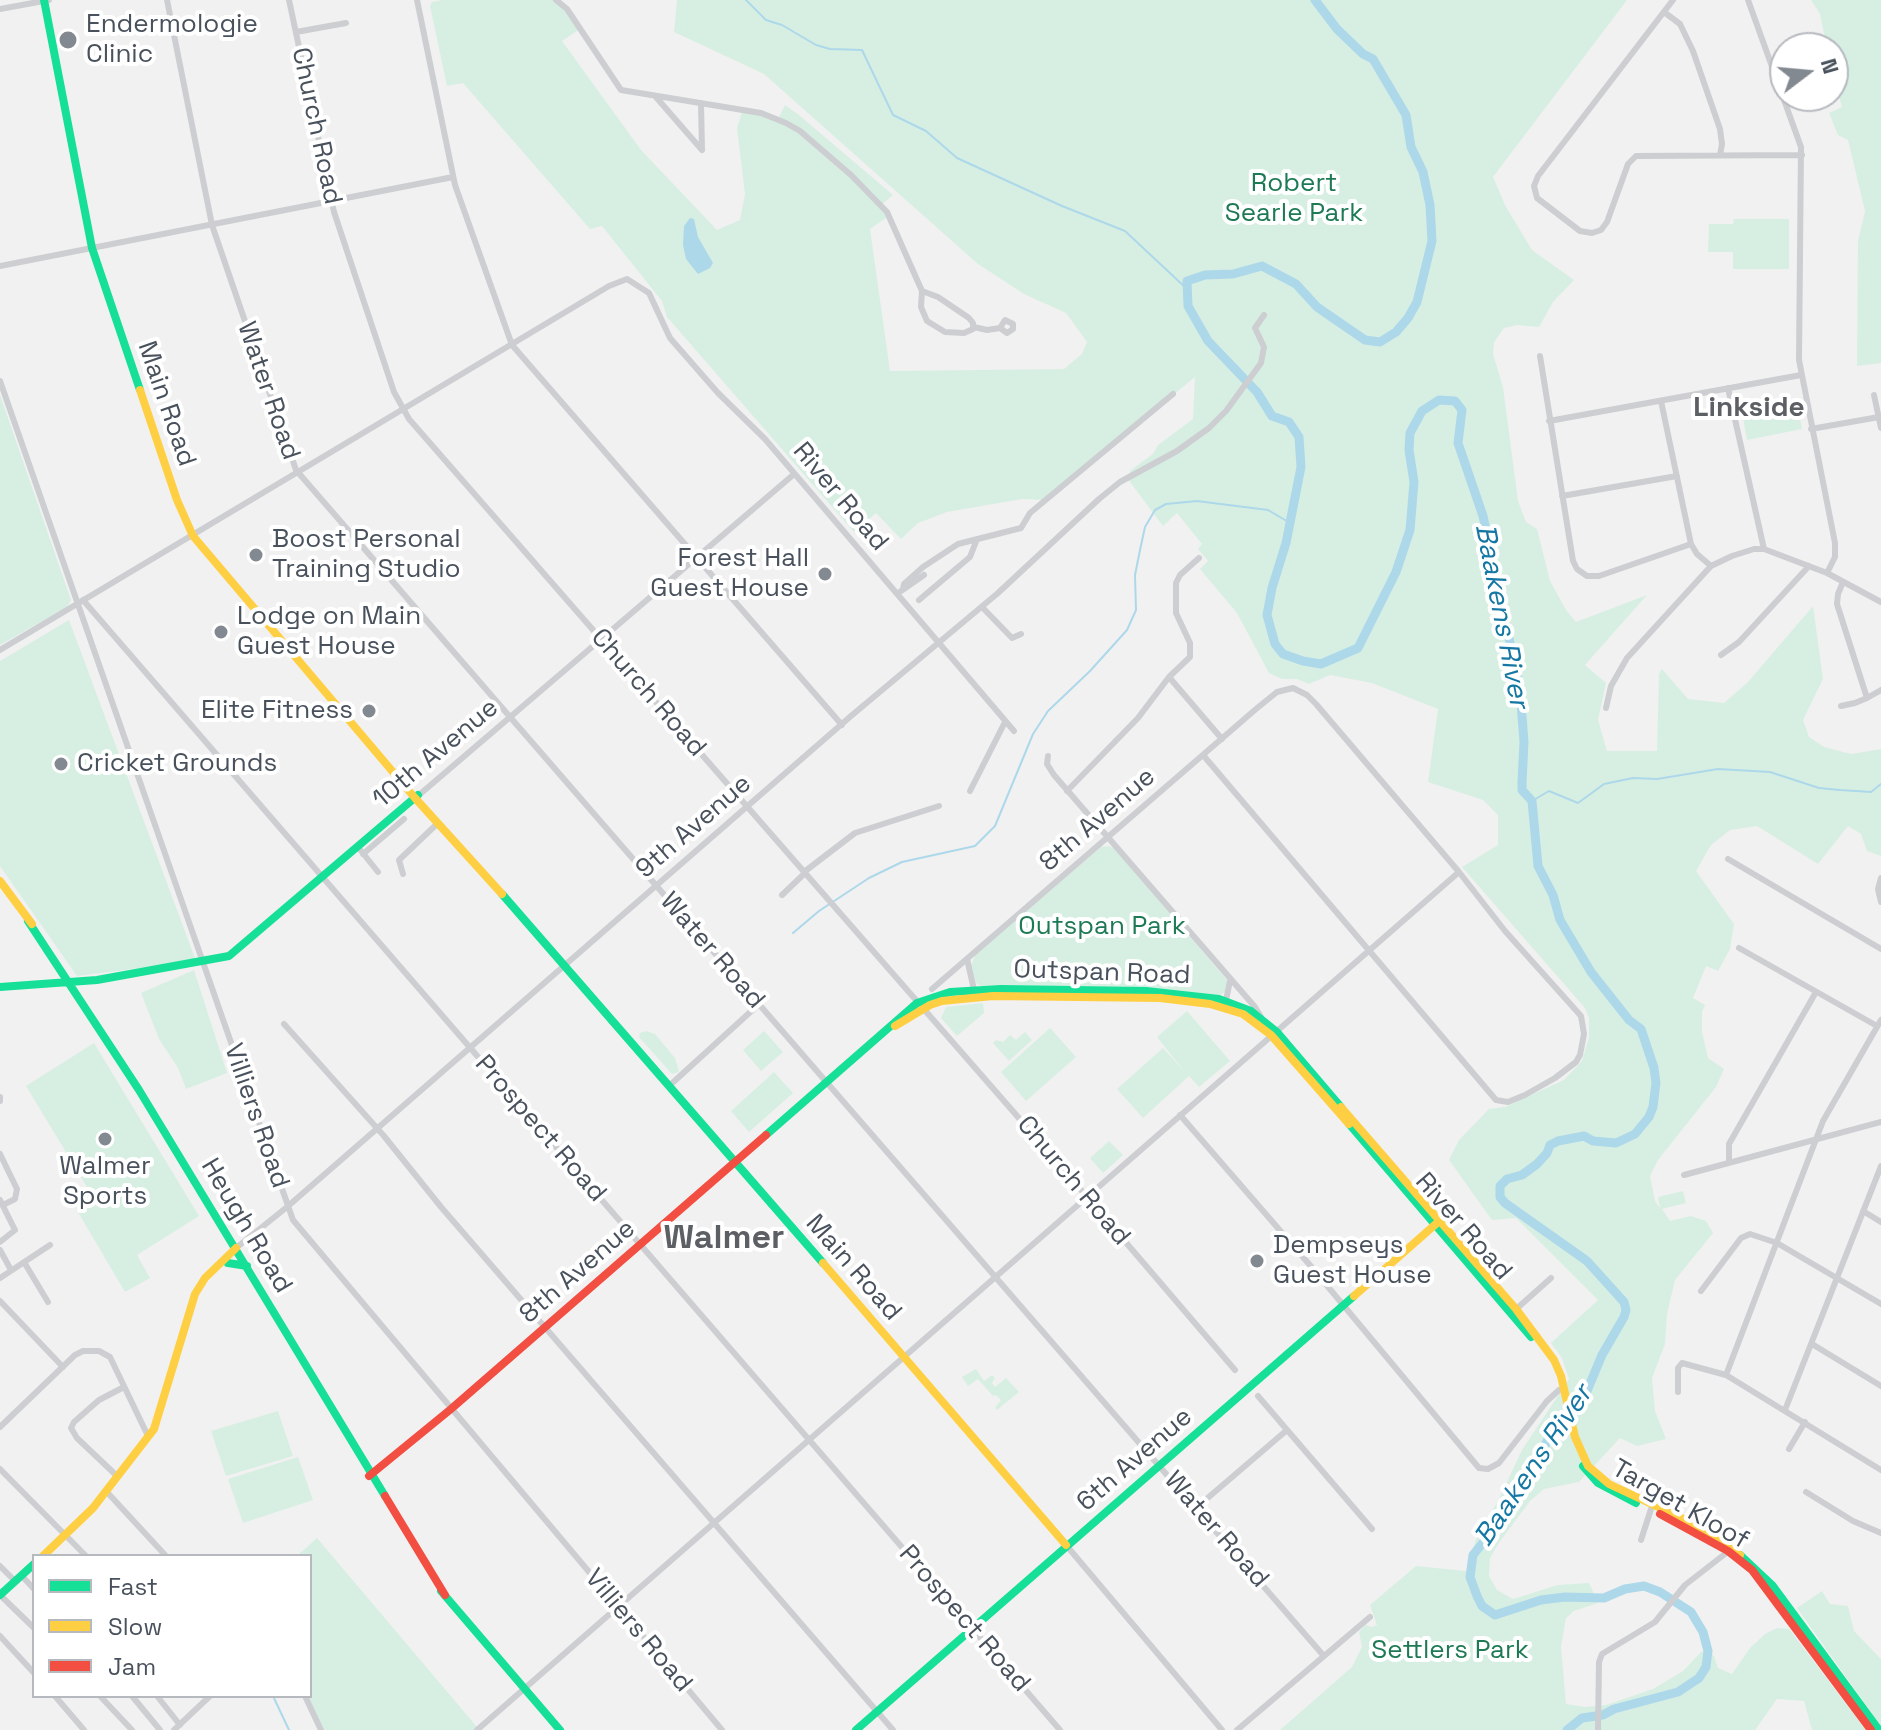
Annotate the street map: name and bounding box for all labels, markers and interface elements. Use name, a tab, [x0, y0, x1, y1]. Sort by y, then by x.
place label: Endermologie Clinic	[86, 9, 258, 70]
marker: Endermologie Clinic	[57, 29, 79, 51]
north arrow	[1769, 32, 1849, 112]
street label: Church Road	[284, 45, 348, 207]
text: N	[1815, 55, 1846, 77]
park label: Robert Searle Park	[1225, 168, 1363, 230]
street label: Water Road	[230, 318, 306, 464]
street label: Main Road	[130, 337, 202, 471]
district label: Linkside	[1693, 391, 1805, 425]
street label: River Road	[786, 436, 894, 558]
water label: Baakens River	[1467, 521, 1535, 711]
place label: Boost Personal Training Studio	[272, 524, 461, 586]
place label: Forest Hall Guest House	[650, 543, 809, 604]
marker: Boost Personal Training Studio	[247, 546, 265, 564]
marker: Forest Hall Guest House	[816, 565, 834, 583]
place label: Lodge on Main Guest House	[237, 601, 421, 662]
marker: Lodge on Main Guest House	[212, 623, 230, 641]
street label: Church Road	[584, 623, 712, 763]
street label: 10th Avenue	[367, 693, 505, 815]
place label: Elite Fitness	[201, 695, 353, 727]
marker: Elite Fitness	[360, 702, 378, 720]
place label: Cricket Grounds	[77, 748, 277, 780]
marker: Cricket Grounds	[52, 755, 70, 773]
street label: 8th Avenue	[1034, 761, 1162, 879]
street label: 9th Avenue	[630, 769, 758, 885]
street label: Water Road	[653, 887, 771, 1015]
park label: Outspan Park	[1018, 911, 1186, 943]
street label: Outspan Road	[1013, 954, 1191, 992]
street label: Villiers Road	[217, 1040, 295, 1192]
street label: Prospect Road	[468, 1049, 612, 1209]
street label: Church Road	[1010, 1110, 1136, 1252]
marker: Walmer Sports	[96, 1130, 114, 1148]
place label: Walmer Sports	[59, 1151, 151, 1212]
street label: Heugh Road	[194, 1153, 298, 1299]
street label: River Road	[1408, 1167, 1518, 1287]
street label: Main Road	[799, 1209, 907, 1327]
street label: 8th Avenue	[514, 1213, 642, 1331]
district label: Walmer	[663, 1219, 785, 1259]
place label: Dempseys Guest House	[1273, 1230, 1432, 1292]
marker: Dempseys Guest House	[1248, 1252, 1266, 1270]
water label: Baakens River	[1468, 1379, 1600, 1553]
street label: 6th Avenue	[1071, 1402, 1199, 1518]
street label: Target Kloof	[1606, 1453, 1754, 1557]
street label: Water Road	[1157, 1466, 1275, 1594]
street label: Prospect Road	[892, 1539, 1036, 1699]
legend	[32, 1554, 312, 1698]
street label: Villiers Road	[578, 1563, 698, 1699]
text: Fast	[108, 1571, 158, 1602]
text: Slow	[108, 1611, 162, 1642]
park label: Settlers Park	[1371, 1635, 1529, 1667]
text: Jam	[108, 1651, 156, 1682]

